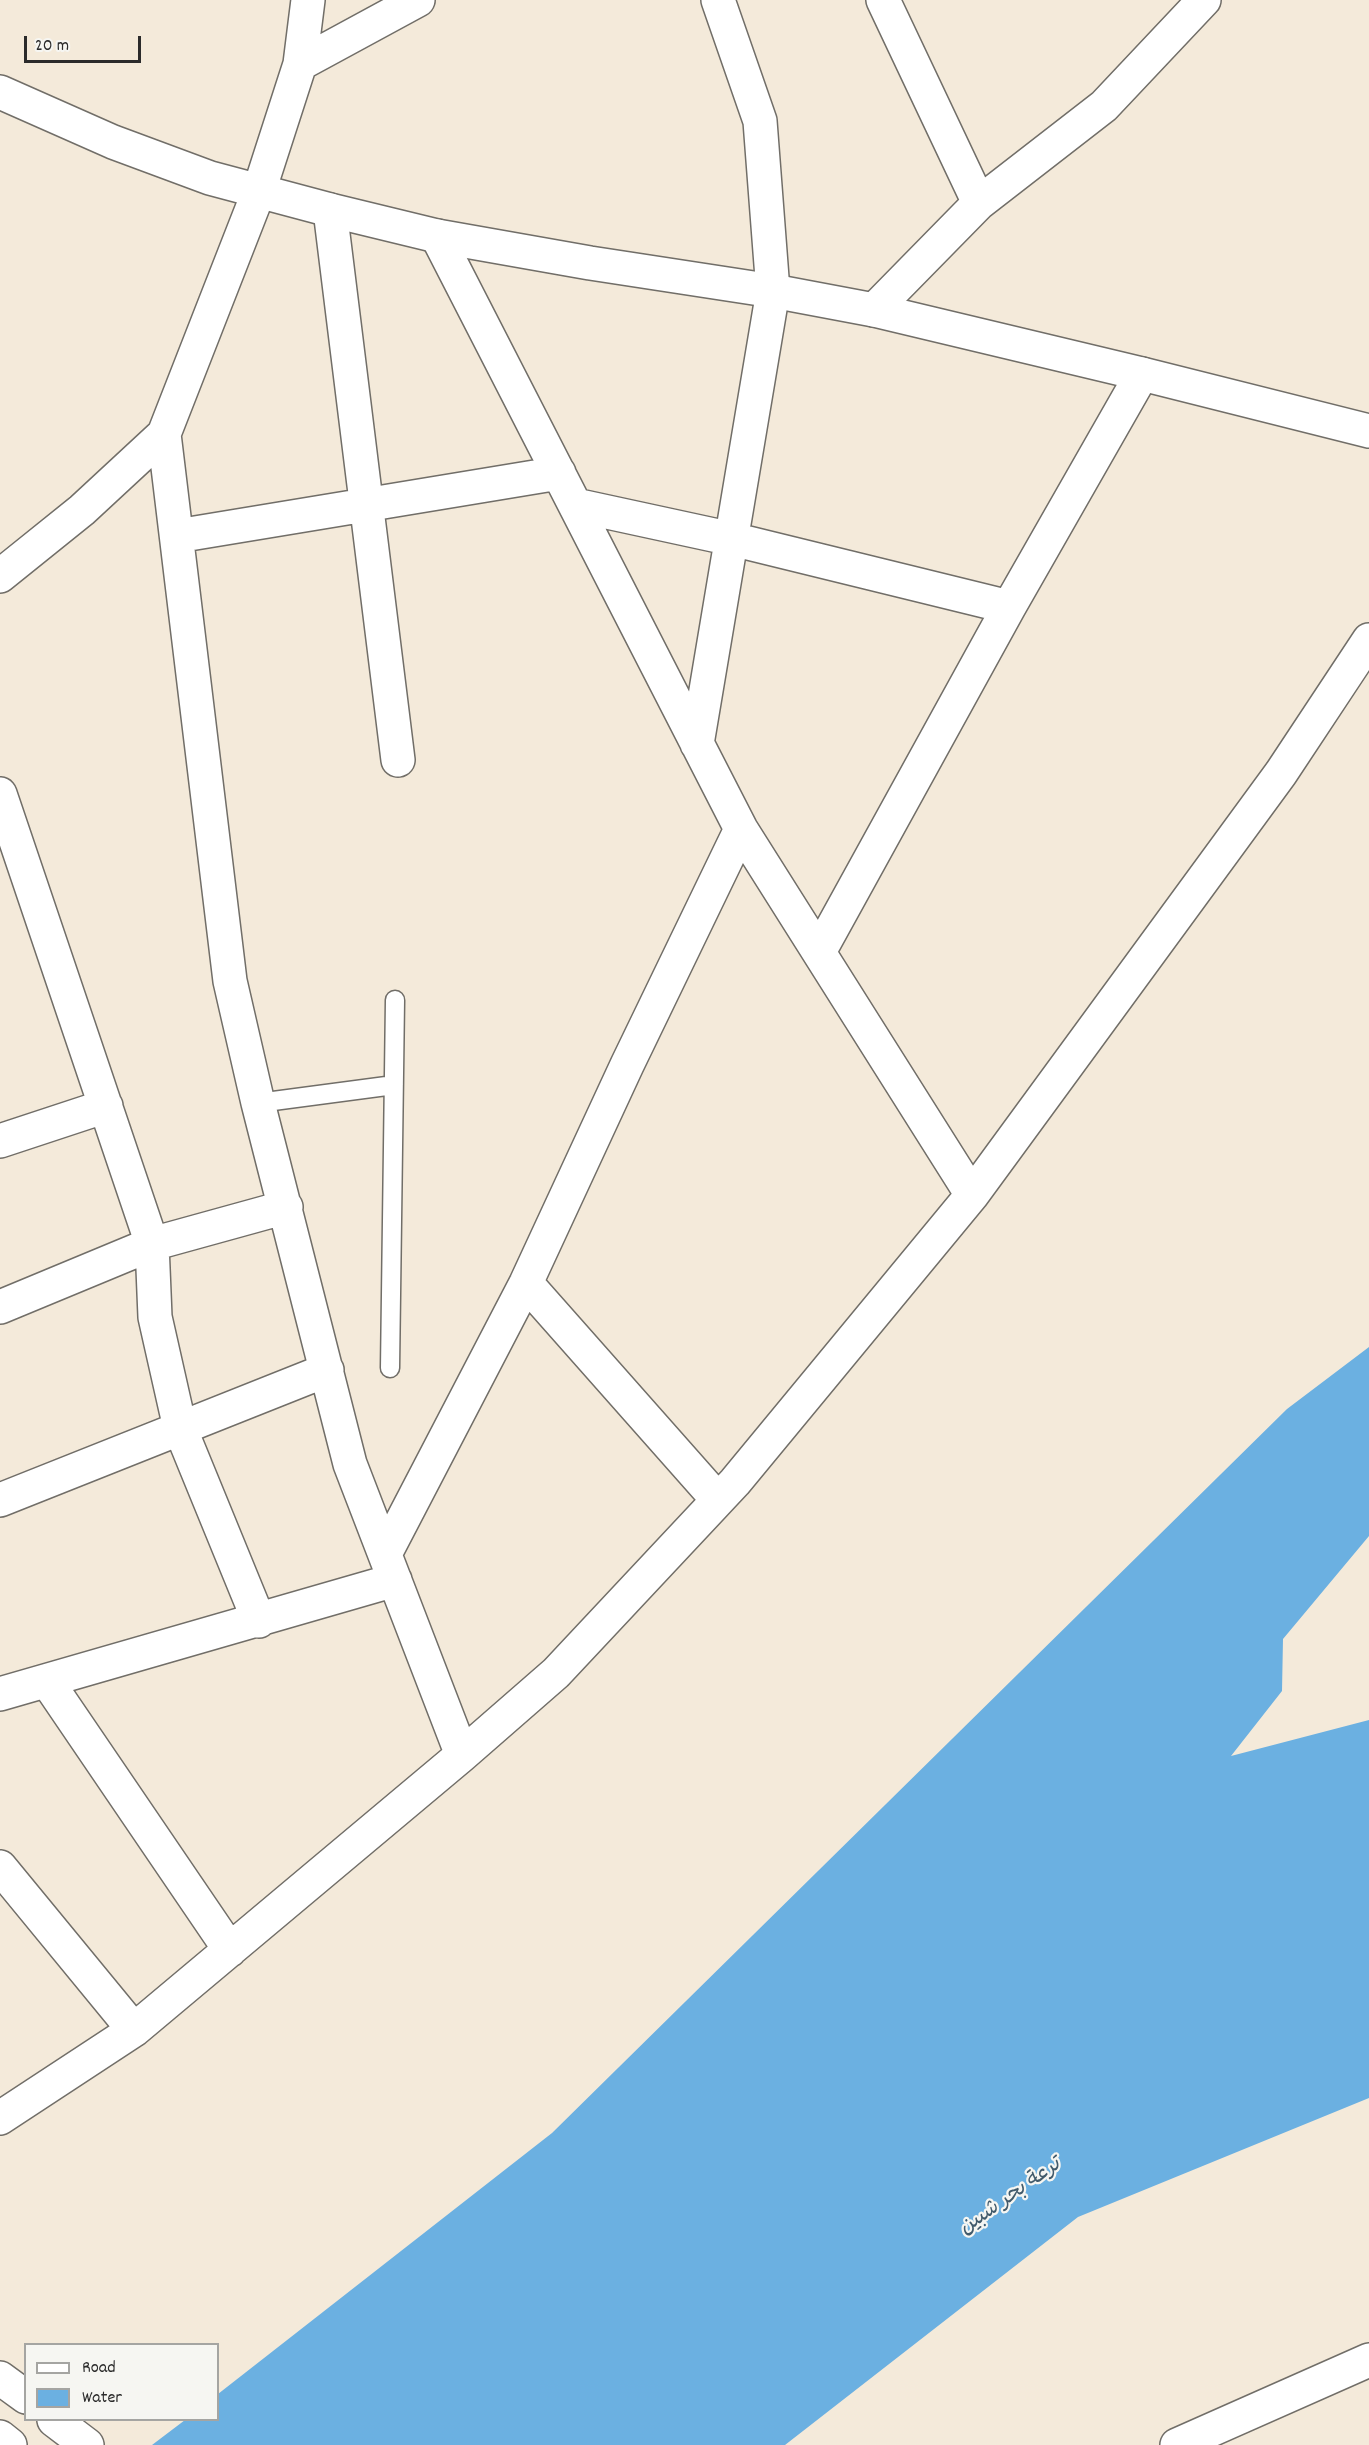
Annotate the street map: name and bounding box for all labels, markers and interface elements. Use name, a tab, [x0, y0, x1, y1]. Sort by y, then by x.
scale bar	[27, 24, 144, 62]
text: 20 m	[35, 34, 69, 59]
water label: ترعة بحر شبين	[955, 2154, 1067, 2242]
legend	[24, 2343, 219, 2421]
text: Road	[82, 2356, 116, 2381]
text: Water	[82, 2386, 122, 2411]

